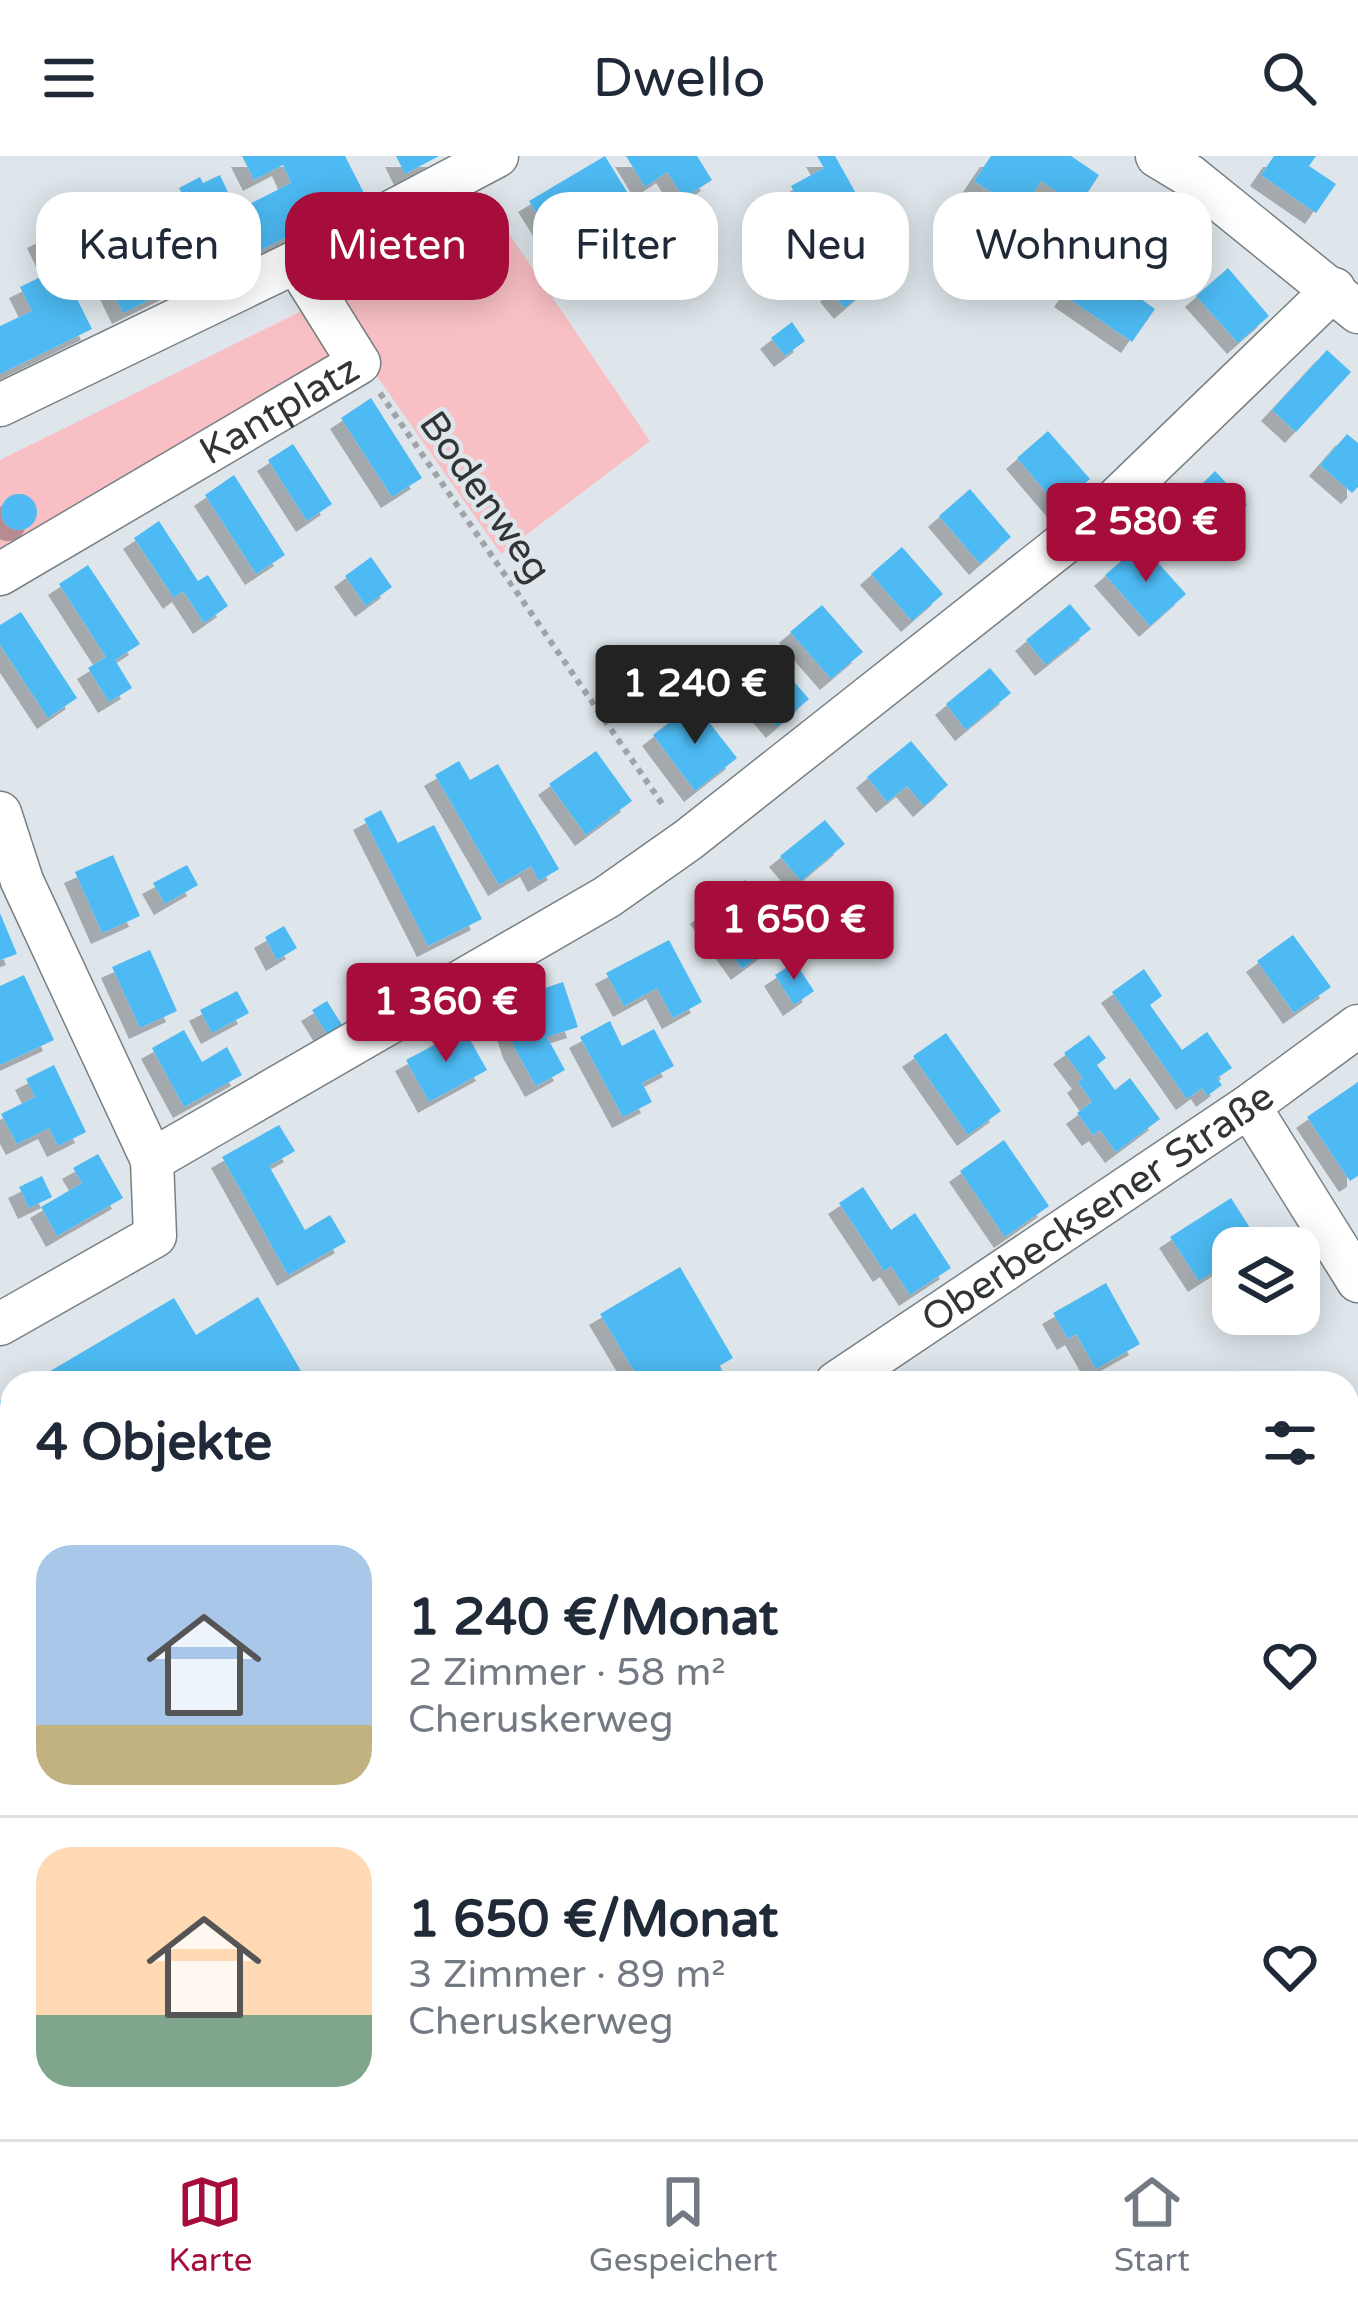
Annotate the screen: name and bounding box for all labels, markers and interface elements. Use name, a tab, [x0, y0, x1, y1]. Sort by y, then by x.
icon: menu	[36, 45, 102, 111]
icon: search	[1256, 45, 1322, 111]
text: Dwello	[592, 46, 766, 111]
chip: Kaufen	[36, 192, 261, 300]
chip: Mieten	[285, 192, 509, 300]
chip: Filter	[533, 192, 718, 300]
chip: Neu	[742, 192, 909, 300]
chip: Wohnung	[933, 192, 1212, 300]
street label: Kantplatz	[191, 345, 367, 475]
street label: Bodenweg	[409, 402, 561, 592]
pin: 2 580 €	[1035, 483, 1257, 585]
text: 2 580 €	[1074, 498, 1218, 545]
pin: 1 240 €	[584, 645, 806, 747]
text: 1 240 €	[623, 660, 767, 707]
pin: 1 650 €	[683, 881, 905, 983]
text: 1 650 €	[722, 896, 866, 943]
pin: 1 360 €	[335, 963, 557, 1065]
text: 1 360 €	[374, 978, 518, 1025]
street label: Oberbecksener Straße	[913, 1072, 1283, 1342]
map controls	[1212, 1227, 1320, 1335]
button: layers	[1212, 1227, 1320, 1335]
icon: filters	[1257, 1410, 1323, 1476]
text: 4 Objekte	[36, 1412, 272, 1474]
text: 1 240 €/Monat	[408, 1587, 778, 1649]
icon: home	[132, 1593, 276, 1737]
icon: heart	[1257, 1632, 1323, 1698]
text: 2 Zimmer · 58 m²	[408, 1649, 726, 1696]
text: Cheruskerweg	[408, 1696, 674, 1743]
text: 1 650 €/Monat	[408, 1889, 778, 1951]
icon: home	[132, 1895, 276, 2039]
icon: heart	[1257, 1934, 1323, 2000]
text: 3 Zimmer · 89 m²	[408, 1951, 726, 1998]
text: Cheruskerweg	[408, 1998, 674, 2045]
tab: Karte	[168, 2169, 252, 2280]
tab: Gespeichert	[589, 2169, 778, 2280]
tab: Start	[1114, 2169, 1190, 2280]

